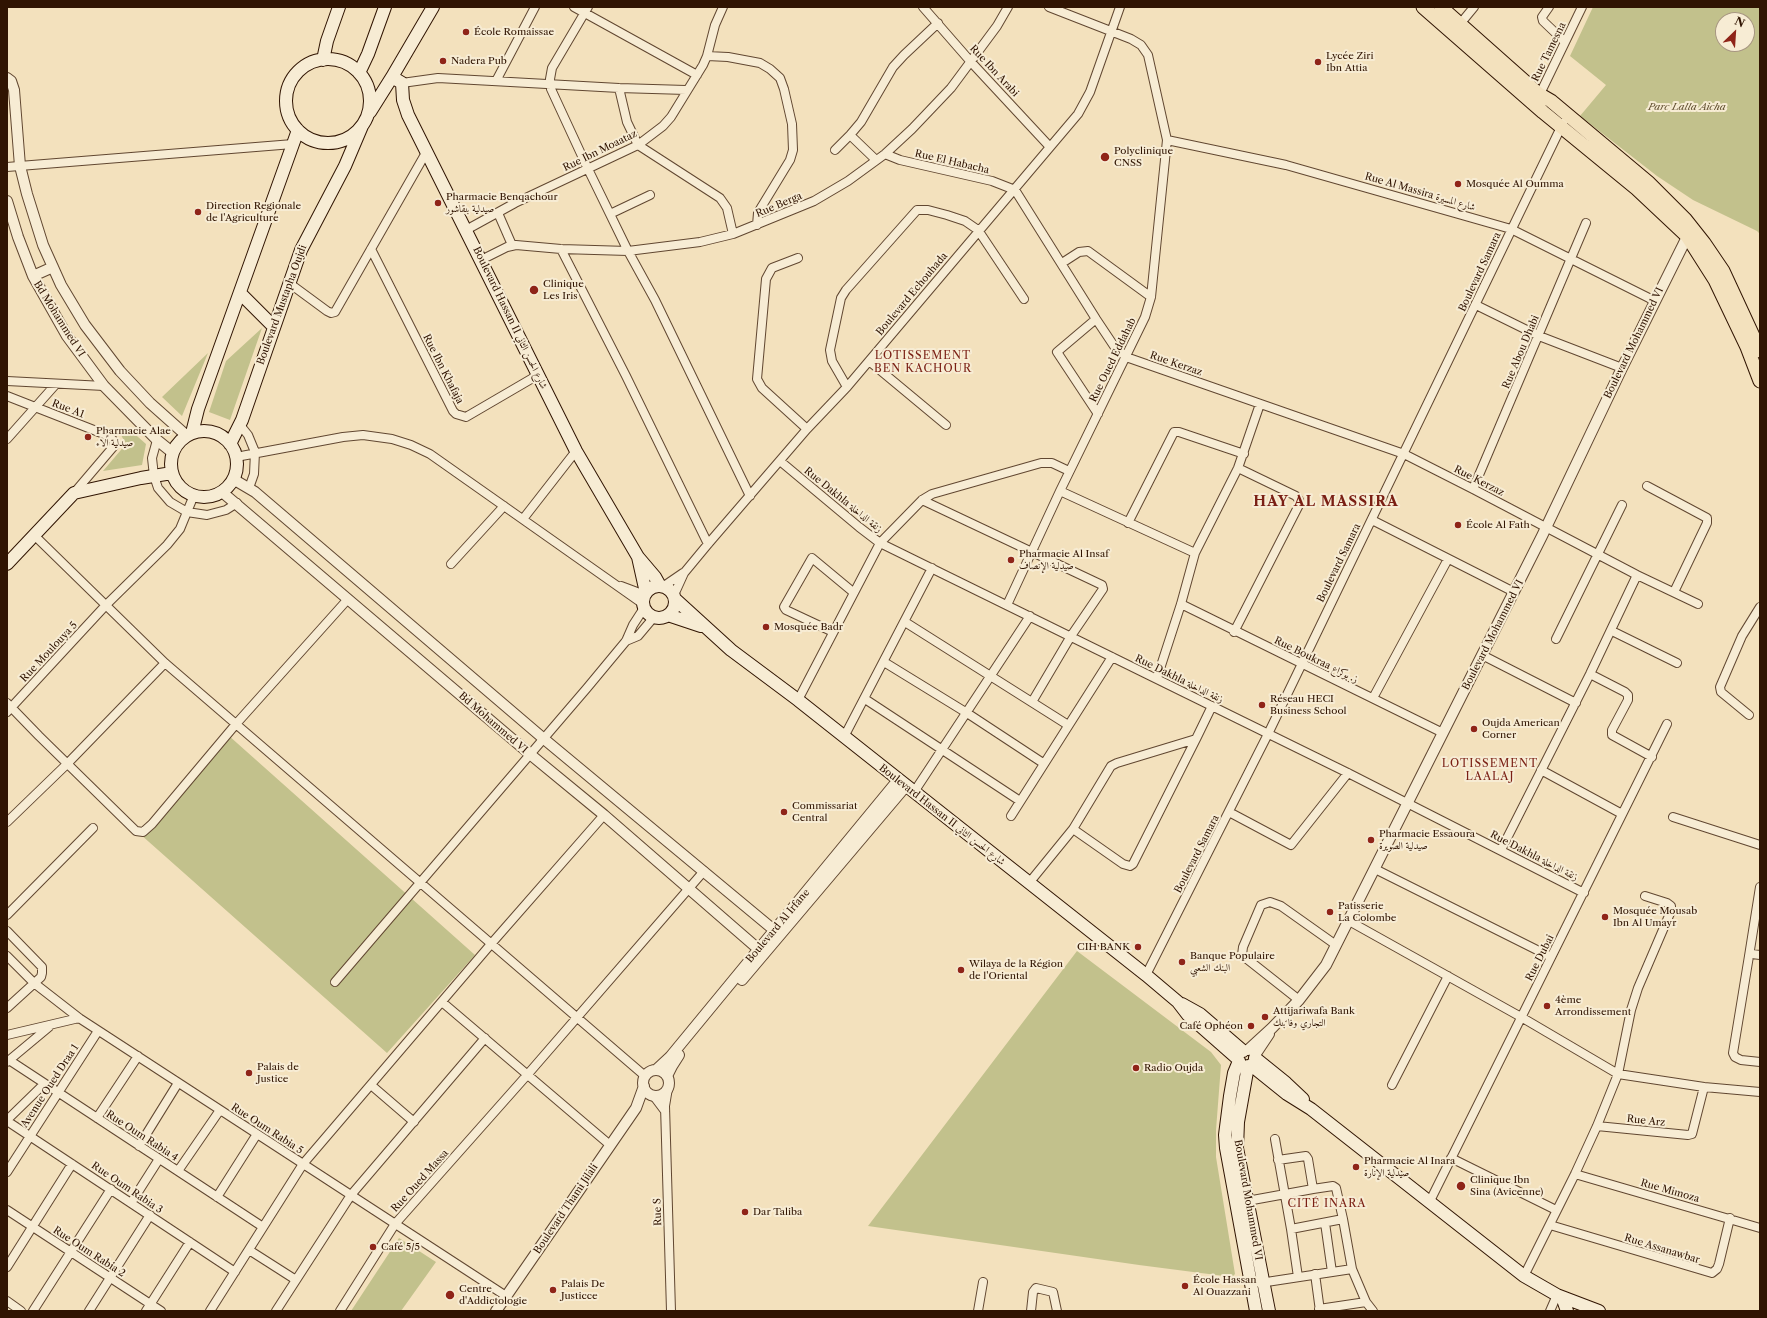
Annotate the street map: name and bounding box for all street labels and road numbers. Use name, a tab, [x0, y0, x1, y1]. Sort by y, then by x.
street label: Rue Tamesna	[1530, 20, 1568, 84]
street label: Rue Ibn Arabi	[967, 43, 1021, 99]
street label: Rue Ibn Moaataz	[561, 128, 639, 174]
street label: Rue El Habacha	[914, 148, 990, 176]
street label: Rue Al Massira شارع المسيرة	[1363, 170, 1477, 214]
street label: Rue Berga	[754, 190, 804, 220]
street label: Boulevard Samara	[1456, 230, 1504, 314]
street label: Boulevard Mustapha Oujdi	[255, 243, 309, 367]
street label: Boulevard Hassan II شارع الحسن الثاني	[470, 245, 550, 391]
street label: Boulevard Echouhada	[874, 250, 950, 338]
street label: Bd Mohammed VI	[31, 279, 87, 359]
street label: Boulevard Mohammed VI	[1602, 285, 1666, 401]
street label: Rue Abou Dhabi	[1500, 313, 1542, 391]
street label: Rue Oued Eddahab	[1087, 316, 1139, 404]
street label: Rue Ibn Khafaja	[420, 332, 466, 406]
street label: Rue Kerzaz	[1148, 349, 1204, 379]
street label: Rue A1	[50, 397, 86, 421]
street label: Rue Kerzaz	[1452, 463, 1506, 499]
street label: Rue Dakhla زنقة الداخلة	[802, 465, 884, 535]
street label: Boulevard Samara	[1315, 522, 1363, 604]
street label: Boulevard Mohammed VI	[1460, 578, 1526, 692]
street label: Rue Moulouya 5	[18, 619, 80, 685]
street label: Rue Boukraa ز. بوكراع	[1272, 634, 1360, 686]
street label: Rue Dakhla زنقة الداخلة	[1133, 652, 1225, 706]
street label: Bd Mohammed VI	[456, 690, 530, 756]
street label: Boulevard Hassan II شارع الحسن الثاني	[877, 762, 1007, 868]
street label: Boulevard Samara	[1172, 813, 1222, 895]
street label: Rue Dakhla زنقة الداخلة	[1488, 829, 1580, 883]
street label: Boulevard Al Irfane	[744, 887, 812, 965]
street label: Rue Dubai	[1523, 933, 1557, 983]
street label: Avenue Oued Draa 1	[19, 1042, 81, 1130]
street label: Rue Oum Rabia 5	[229, 1101, 305, 1157]
street label: Rue Oum Rabia 4	[104, 1108, 180, 1164]
street label: Rue Arz	[1626, 1113, 1666, 1129]
street label: Boulevard Mohammed VI	[1231, 1139, 1265, 1261]
street label: Rue Oued Massa	[389, 1147, 451, 1215]
street label: Rue Oum Rabia 3	[89, 1160, 165, 1216]
street label: Boulevard Thami Jilali	[531, 1162, 601, 1256]
street label: Rue Mimoza	[1639, 1177, 1701, 1205]
street label: Rue S	[652, 1198, 664, 1226]
street label: Rue Oum Rabia 2	[51, 1224, 127, 1280]
street label: Rue Assanawbar	[1623, 1232, 1701, 1266]

